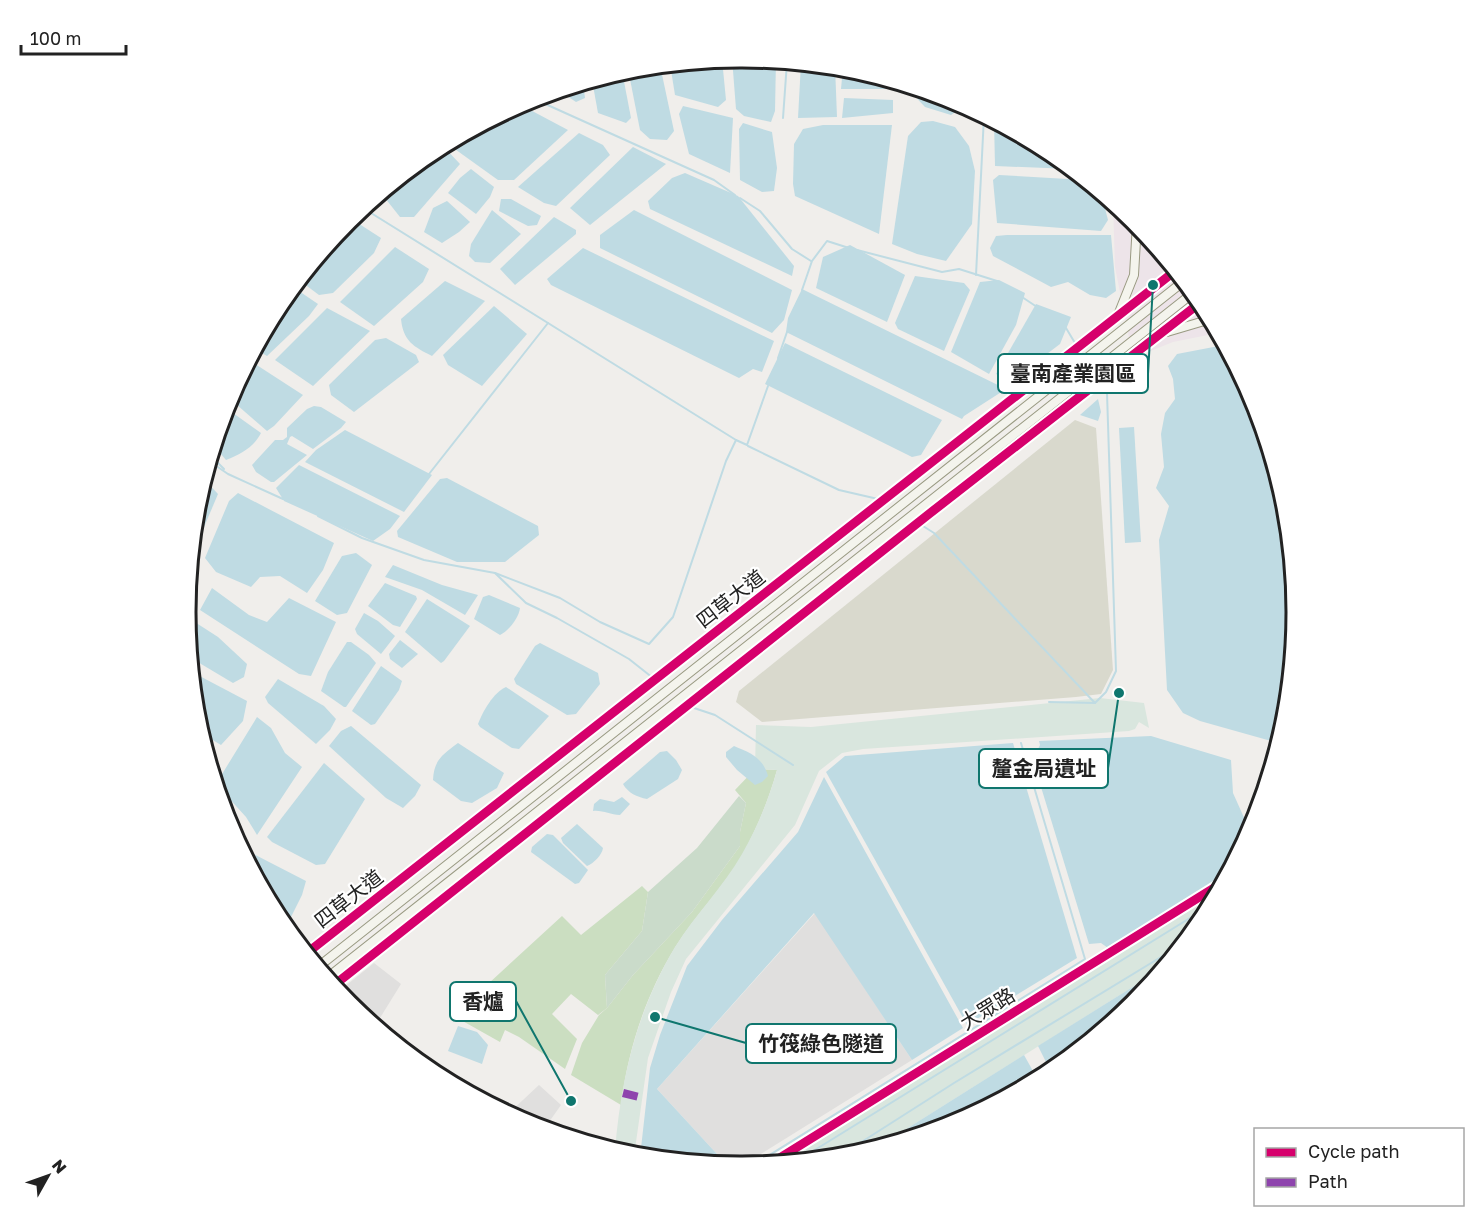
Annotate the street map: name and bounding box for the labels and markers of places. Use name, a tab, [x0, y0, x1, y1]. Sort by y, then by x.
callout: 臺南產業園區	[998, 354, 1148, 393]
callout: 釐金局遺址	[979, 749, 1108, 788]
callout: 香爐	[450, 982, 516, 1021]
callout: 竹筏綠色隧道	[746, 1024, 896, 1063]

